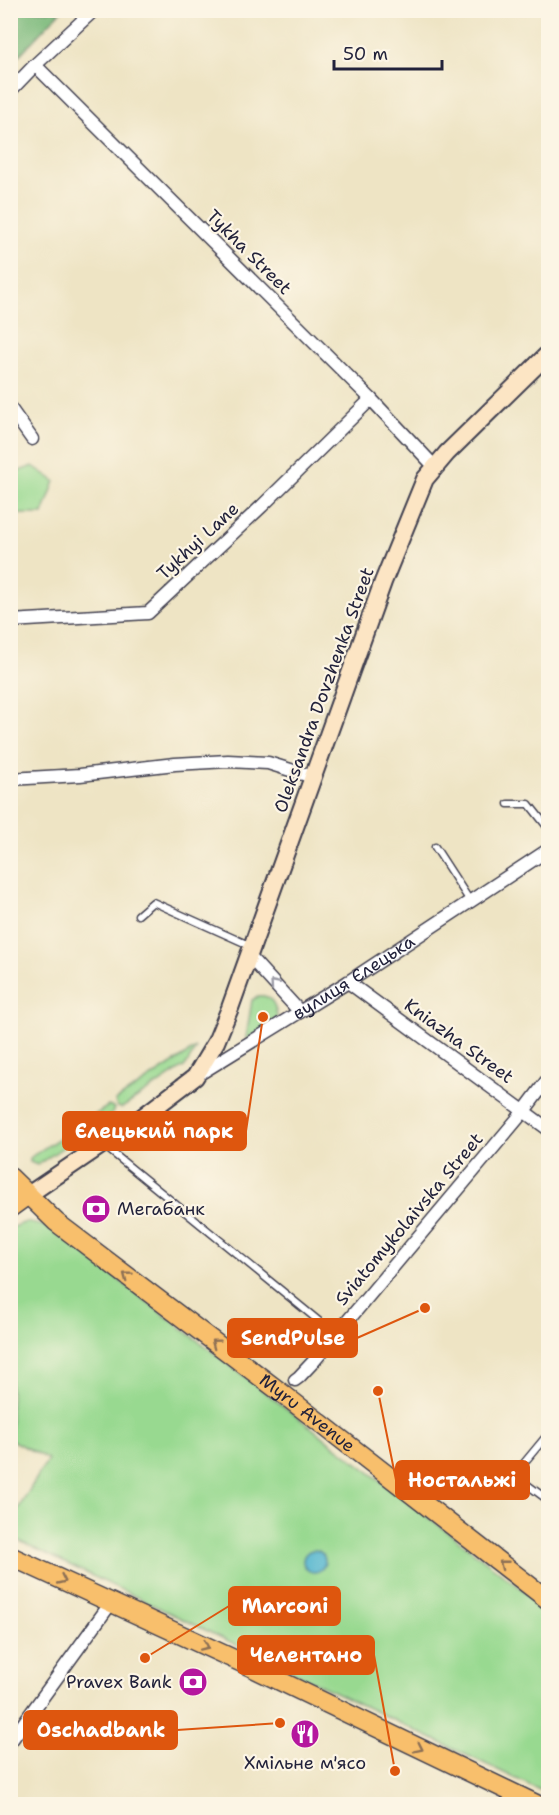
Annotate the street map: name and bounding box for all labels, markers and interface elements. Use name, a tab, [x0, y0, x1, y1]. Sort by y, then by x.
scale bar	[334, 33, 442, 71]
text: 50 m	[343, 42, 388, 66]
street label: Tykha Street	[201, 204, 297, 300]
street label: Tykhyi Lane	[152, 497, 244, 585]
street label: Oleksandra Dovzhenka Street	[268, 564, 380, 816]
street label: вулиця Єлецька	[288, 929, 419, 1025]
one-way arrow	[270, 980, 281, 991]
street label: Kniazha Street	[400, 993, 519, 1089]
callout: Єлецький парк	[63, 1112, 246, 1150]
text: Єлецький парк	[75, 1118, 234, 1144]
street label: Sviatomykolaivska Street	[330, 1128, 488, 1310]
bank icon: Мегабанк	[80, 1193, 112, 1225]
place label: Мегабанк	[117, 1197, 205, 1221]
one-way arrow	[122, 1273, 133, 1284]
callout: SendPulse	[228, 1319, 357, 1357]
text: SendPulse	[241, 1325, 345, 1351]
one-way arrow	[210, 1339, 221, 1350]
street label: Myru Avenue	[254, 1368, 360, 1458]
callout: Ностальжі	[396, 1461, 529, 1499]
text: Ностальжі	[408, 1467, 516, 1493]
one-way arrow	[498, 1561, 509, 1572]
one-way arrow	[56, 1573, 67, 1585]
callout: Marconi	[229, 1587, 340, 1625]
text: Marconi	[242, 1593, 328, 1619]
callout: Челентано	[238, 1636, 374, 1674]
one-way arrow	[199, 1639, 210, 1651]
text: Челентано	[250, 1642, 362, 1668]
bank icon: Pravex Bank	[177, 1666, 209, 1698]
place label: Pravex Bank	[66, 1670, 172, 1694]
callout: Oschadbank	[24, 1711, 177, 1749]
text: Oschadbank	[37, 1717, 165, 1743]
restaurant icon: Хмільне м'ясо	[289, 1718, 321, 1750]
one-way arrow	[413, 1741, 424, 1753]
place label: Хмільне м'ясо	[244, 1751, 366, 1775]

